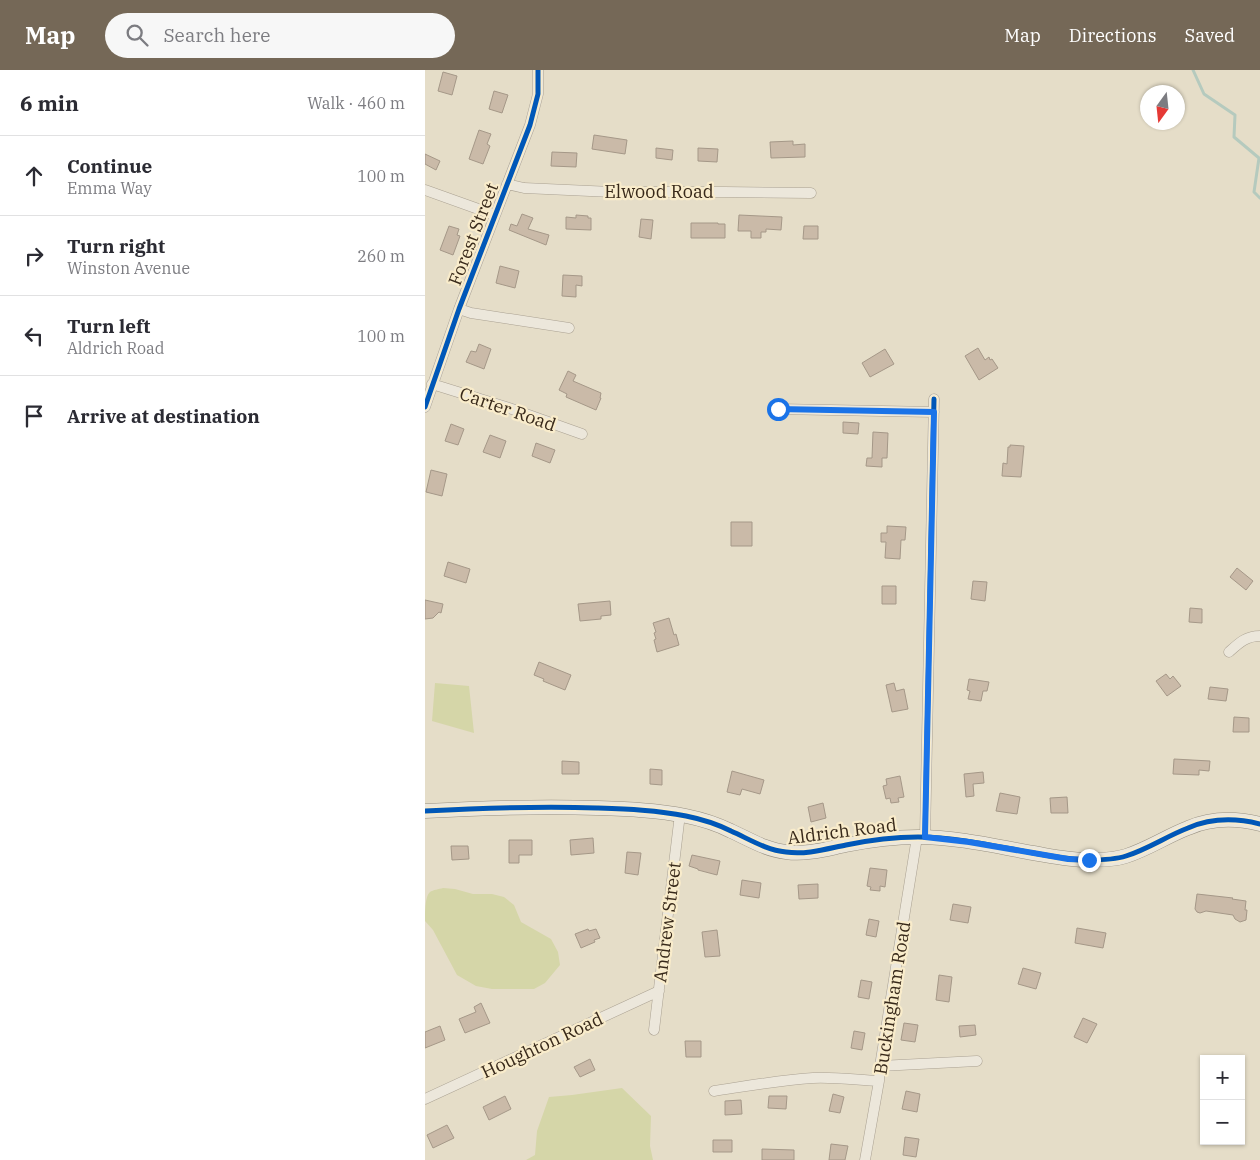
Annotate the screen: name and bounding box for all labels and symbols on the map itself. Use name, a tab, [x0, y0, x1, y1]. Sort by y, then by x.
north arrow	[1140, 85, 1185, 130]
street label: Forest Street	[443, 179, 503, 289]
street label: Elwood Road	[604, 180, 714, 203]
street label: Carter Road	[457, 382, 559, 436]
route start	[767, 398, 790, 421]
street label: Aldrich Road	[786, 813, 898, 849]
route end	[1078, 849, 1101, 872]
street label: Andrew Street	[648, 860, 686, 984]
street label: Buckingham Road	[869, 920, 915, 1076]
street label: Houghton Road	[478, 1007, 607, 1083]

